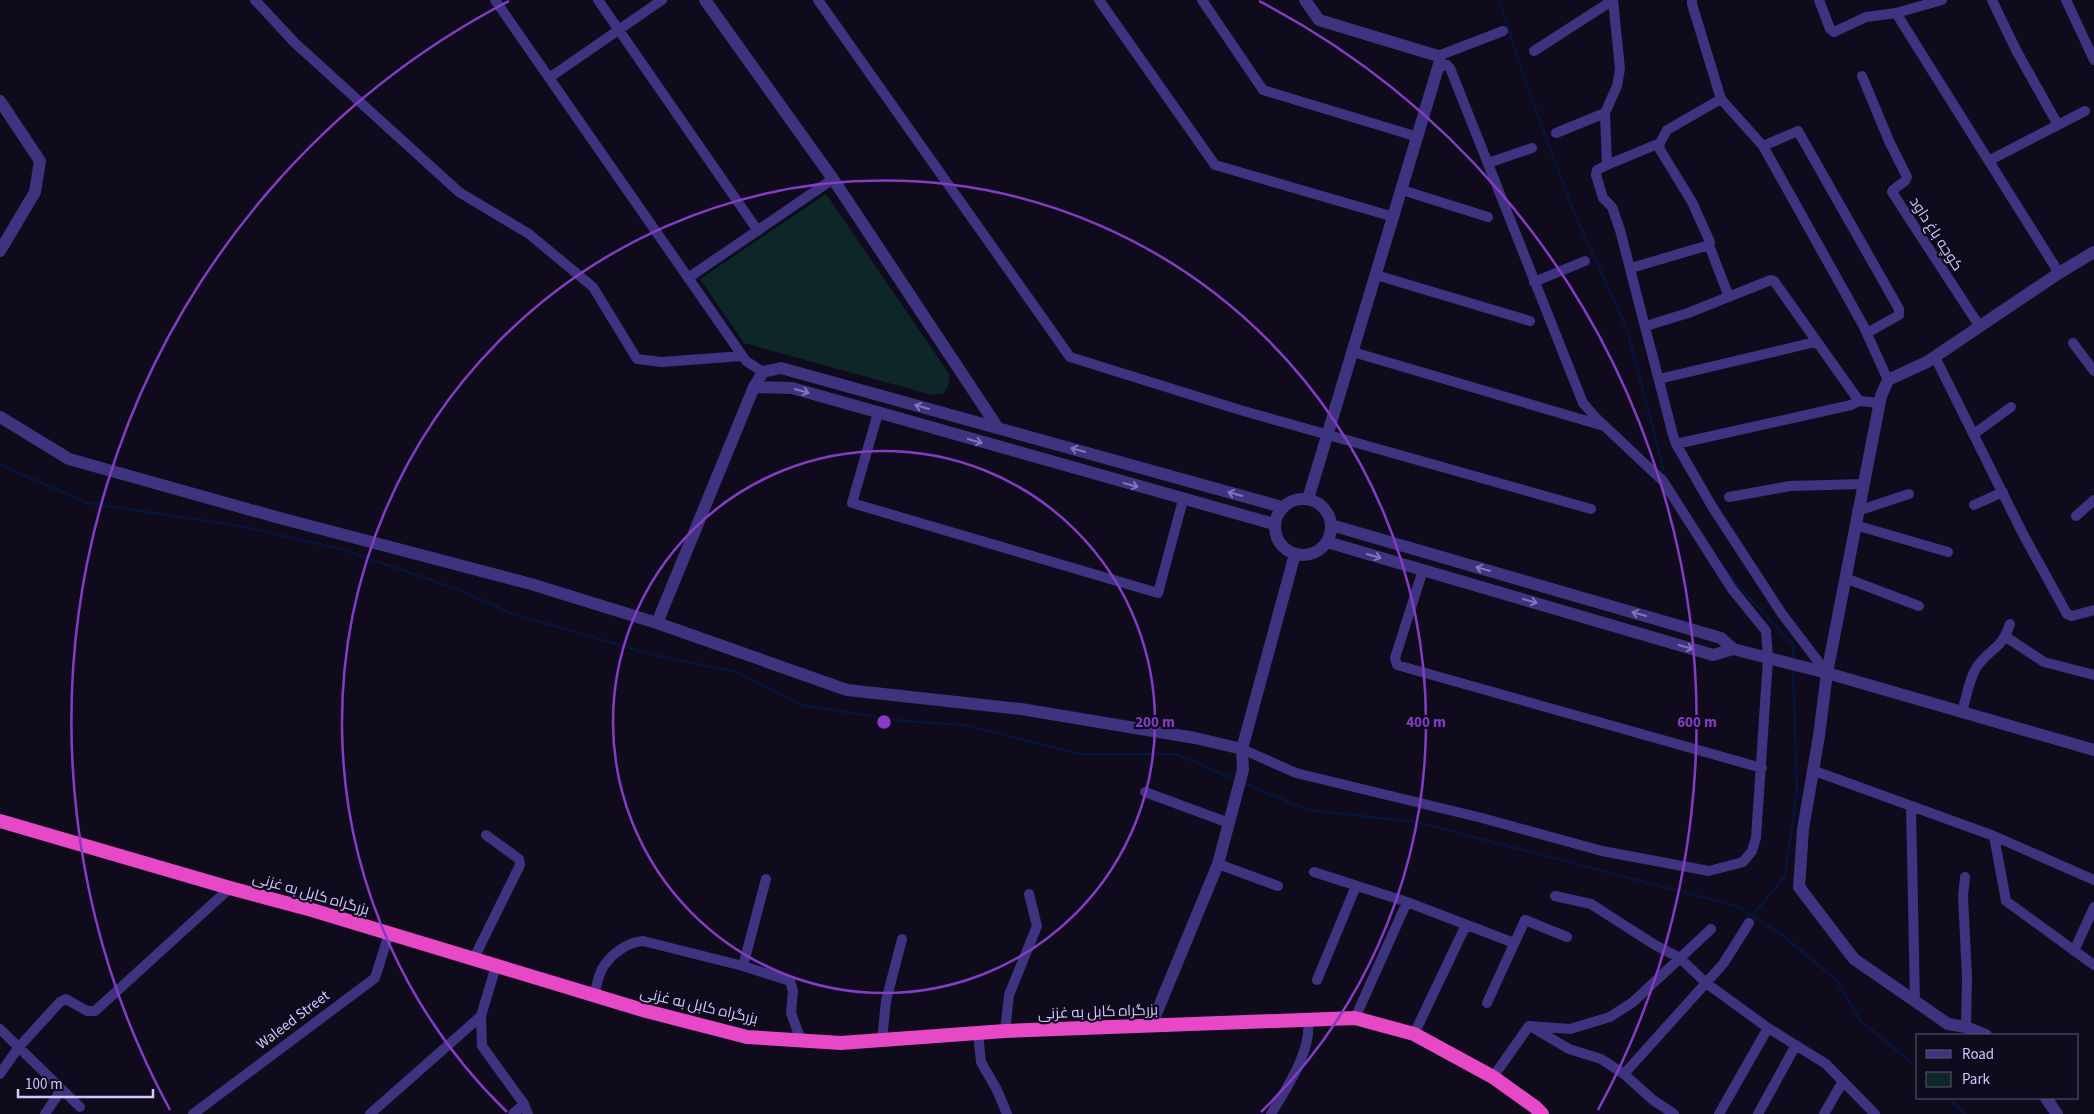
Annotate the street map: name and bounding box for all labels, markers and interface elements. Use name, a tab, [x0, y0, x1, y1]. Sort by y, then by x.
street label: کوچه باغ داود	[1904, 193, 1968, 275]
one-way arrow	[794, 387, 810, 397]
one-way arrow	[914, 401, 930, 411]
one-way arrow	[967, 436, 983, 446]
one-way arrow	[1071, 445, 1087, 455]
one-way arrow	[1123, 481, 1139, 491]
one-way arrow	[1227, 489, 1243, 498]
one-way arrow	[1365, 551, 1381, 561]
one-way arrow	[1476, 564, 1492, 574]
one-way arrow	[1521, 597, 1537, 607]
one-way arrow	[1632, 609, 1648, 619]
one-way arrow	[1677, 642, 1693, 652]
text: 200 m	[1135, 712, 1175, 733]
text: 400 m	[1406, 712, 1446, 733]
text: 600 m	[1677, 712, 1717, 733]
centre of rings	[875, 713, 893, 731]
street label: بزرگراه کابل به غزنی	[250, 867, 372, 921]
street label: بزرگراه کابل به غزنی	[638, 982, 760, 1030]
street label: Waleed Street	[252, 986, 334, 1054]
street label: بزرگراه کابل به غزنی	[1037, 999, 1159, 1025]
legend	[1916, 1034, 2079, 1099]
text: Road	[1962, 1044, 1994, 1065]
scale bar	[18, 1066, 152, 1098]
text: Park	[1962, 1069, 1991, 1090]
text: 100 m	[25, 1074, 63, 1095]

